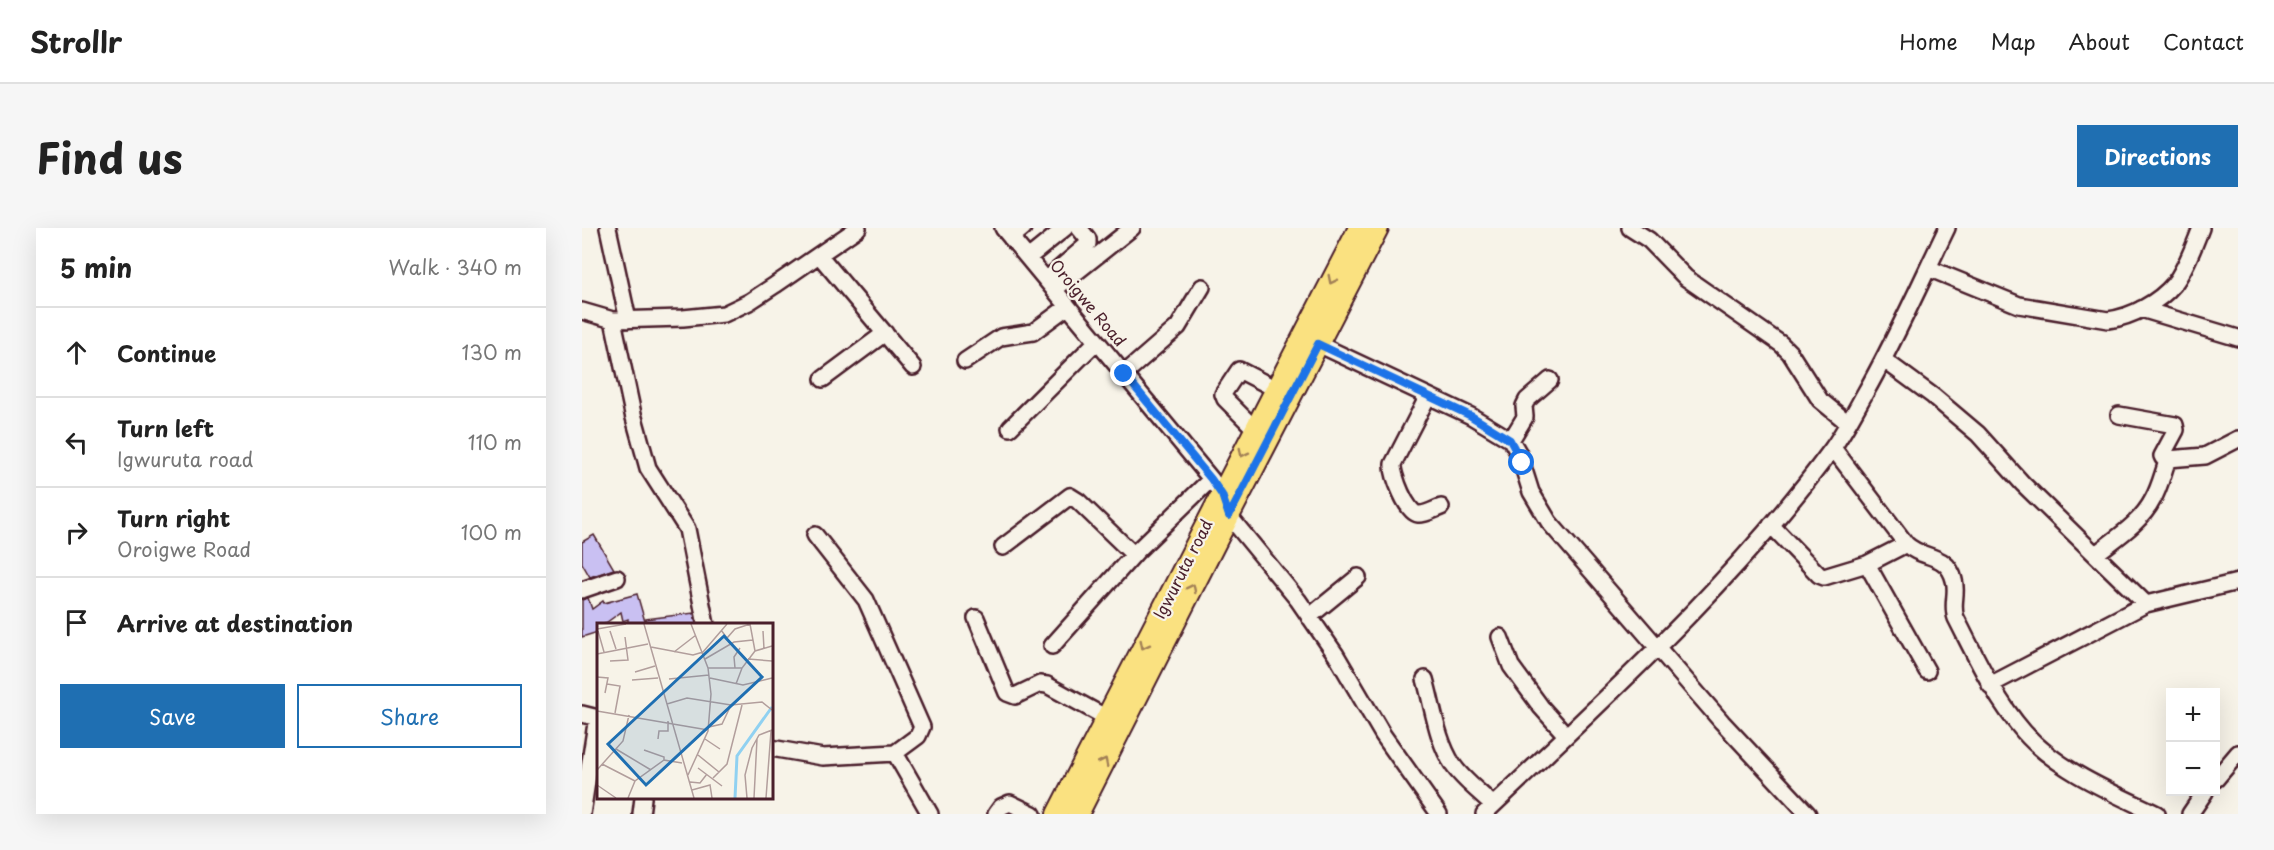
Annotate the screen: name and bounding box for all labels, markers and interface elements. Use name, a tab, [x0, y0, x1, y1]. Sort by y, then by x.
text: Strollr	[30, 20, 122, 63]
text: Home	[1899, 25, 1958, 57]
text: Map	[1991, 25, 2036, 57]
text: About	[2069, 25, 2130, 57]
text: Contact	[2163, 25, 2244, 57]
text: Find us	[36, 125, 183, 188]
button: Directions	[2077, 125, 2238, 187]
text: 5 min	[60, 248, 132, 287]
text: Walk · 340 m	[389, 252, 522, 282]
street label: Oroigwe Road	[1045, 254, 1132, 351]
one-way arrow	[1328, 274, 1339, 284]
icon: ahead	[60, 336, 93, 369]
text: Continue	[117, 336, 216, 369]
text: 130 m	[462, 337, 522, 367]
route end	[1110, 360, 1136, 386]
text: Turn left	[117, 411, 214, 444]
icon: left	[60, 426, 93, 459]
text: 110 m	[468, 427, 522, 457]
text: Igwuruta road	[117, 444, 253, 474]
one-way arrow	[1239, 447, 1250, 458]
route start	[1508, 449, 1534, 475]
text: Turn right	[117, 501, 230, 534]
street label: Igwuruta road	[1147, 514, 1218, 623]
icon: right	[60, 516, 93, 549]
text: 100 m	[461, 517, 522, 547]
text: Oroigwe Road	[117, 534, 251, 564]
one-way arrow	[1185, 583, 1196, 594]
icon: arrive	[60, 606, 93, 639]
text: Arrive at destination	[117, 606, 353, 639]
inset map	[597, 623, 772, 799]
one-way arrow	[1140, 639, 1151, 650]
button: Save	[60, 684, 285, 748]
button: Share	[297, 684, 522, 748]
map controls	[2166, 688, 2220, 796]
button: +	[2166, 688, 2220, 742]
button: −	[2166, 742, 2220, 796]
one-way arrow	[1097, 757, 1108, 768]

